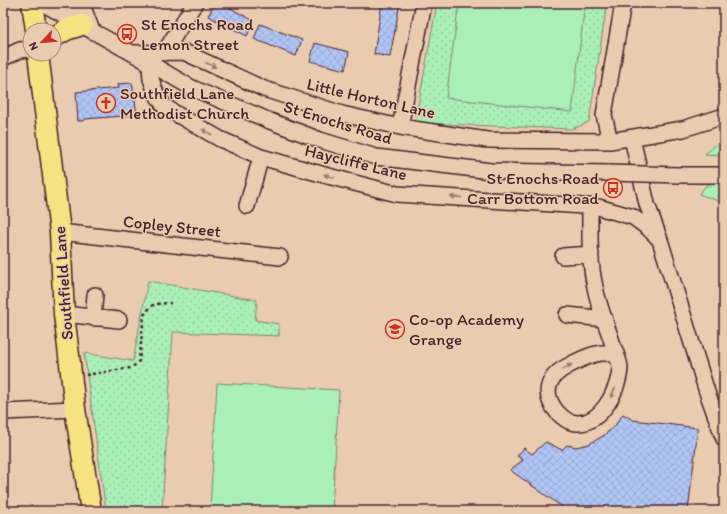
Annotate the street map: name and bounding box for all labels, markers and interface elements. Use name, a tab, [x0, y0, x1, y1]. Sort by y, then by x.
place label: St Enochs Road Lemon Street	[141, 14, 254, 54]
north arrow	[22, 22, 62, 62]
bus stop icon: St Enochs Road Lemon Street	[116, 23, 138, 45]
text: N	[26, 40, 41, 52]
one-way arrow	[205, 62, 216, 68]
street label: Little Horton Lane	[305, 73, 437, 123]
place label: Southfield Lane Methodist Church	[120, 83, 249, 123]
church icon: Southfield Lane Methodist Church	[95, 92, 117, 114]
street label: St Enochs Road	[281, 96, 395, 148]
one-way arrow	[201, 128, 213, 135]
street label: Haycliffe Lane	[303, 140, 409, 184]
place label: St Enochs Road Carr Bottom Road	[467, 168, 600, 208]
one-way arrow	[322, 173, 335, 179]
bus stop icon: St Enochs Road Carr Bottom Road	[602, 177, 624, 199]
one-way arrow	[450, 194, 462, 201]
street label: Copley Street	[122, 211, 222, 241]
street label: Southfield Lane	[49, 225, 77, 341]
place label: Co-op Academy Grange	[409, 309, 524, 349]
school or university icon: Co-op Academy Grange	[384, 318, 406, 340]
one-way arrow	[561, 363, 573, 370]
one-way arrow	[610, 387, 617, 399]

